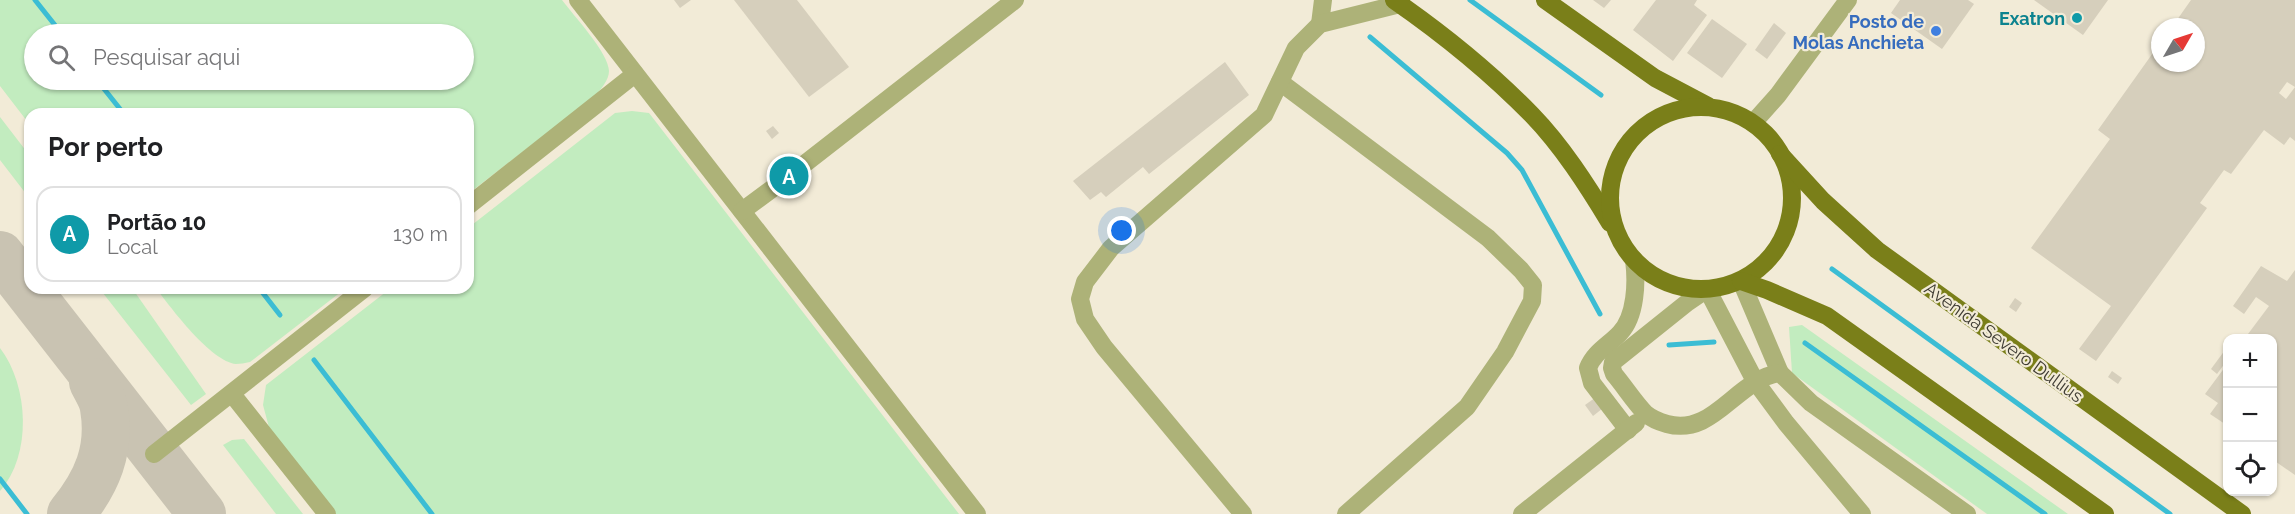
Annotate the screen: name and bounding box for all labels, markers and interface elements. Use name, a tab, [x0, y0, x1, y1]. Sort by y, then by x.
place label: Exatron	[1999, 8, 2065, 29]
place label: Posto de Molas Anchieta	[1792, 11, 1924, 53]
marker: Exatron	[2070, 11, 2084, 25]
north arrow	[2151, 18, 2205, 72]
search box	[24, 24, 474, 90]
marker: Posto de Molas Anchieta	[1929, 24, 1943, 38]
icon: search	[45, 41, 78, 74]
text: Pesquisar aqui	[93, 44, 240, 70]
text: Por perto	[48, 132, 163, 162]
pin: A	[770, 154, 808, 198]
text: Portão 10	[107, 209, 206, 235]
your location	[1107, 216, 1136, 245]
text: A	[63, 222, 76, 246]
text: 130 m	[393, 222, 448, 246]
text: Local	[107, 235, 158, 259]
street label: Avenida Severo Dullius	[1921, 278, 2087, 407]
map controls	[2223, 334, 2277, 496]
button: +	[2223, 334, 2277, 388]
button: −	[2223, 388, 2277, 442]
button: locate	[2223, 442, 2277, 496]

